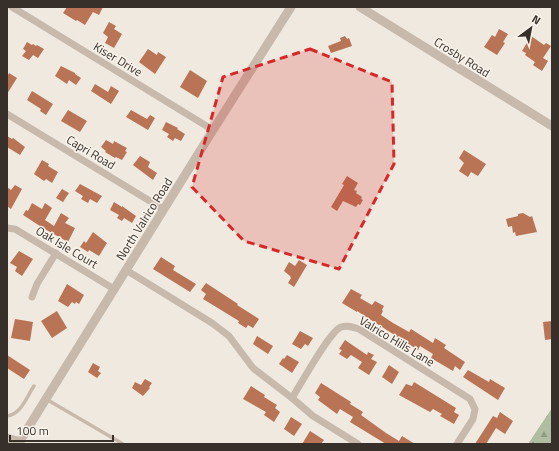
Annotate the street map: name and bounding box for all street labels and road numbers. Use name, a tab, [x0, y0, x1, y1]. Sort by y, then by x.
street label: Crosby Road	[430, 32, 494, 82]
street label: Kiser Drive	[90, 37, 146, 81]
street label: Capri Road	[63, 130, 119, 174]
street label: North Valrico Road	[111, 174, 177, 264]
street label: Oak Isle Court	[32, 221, 102, 274]
street label: Valrico Hills Lane	[356, 311, 438, 371]

